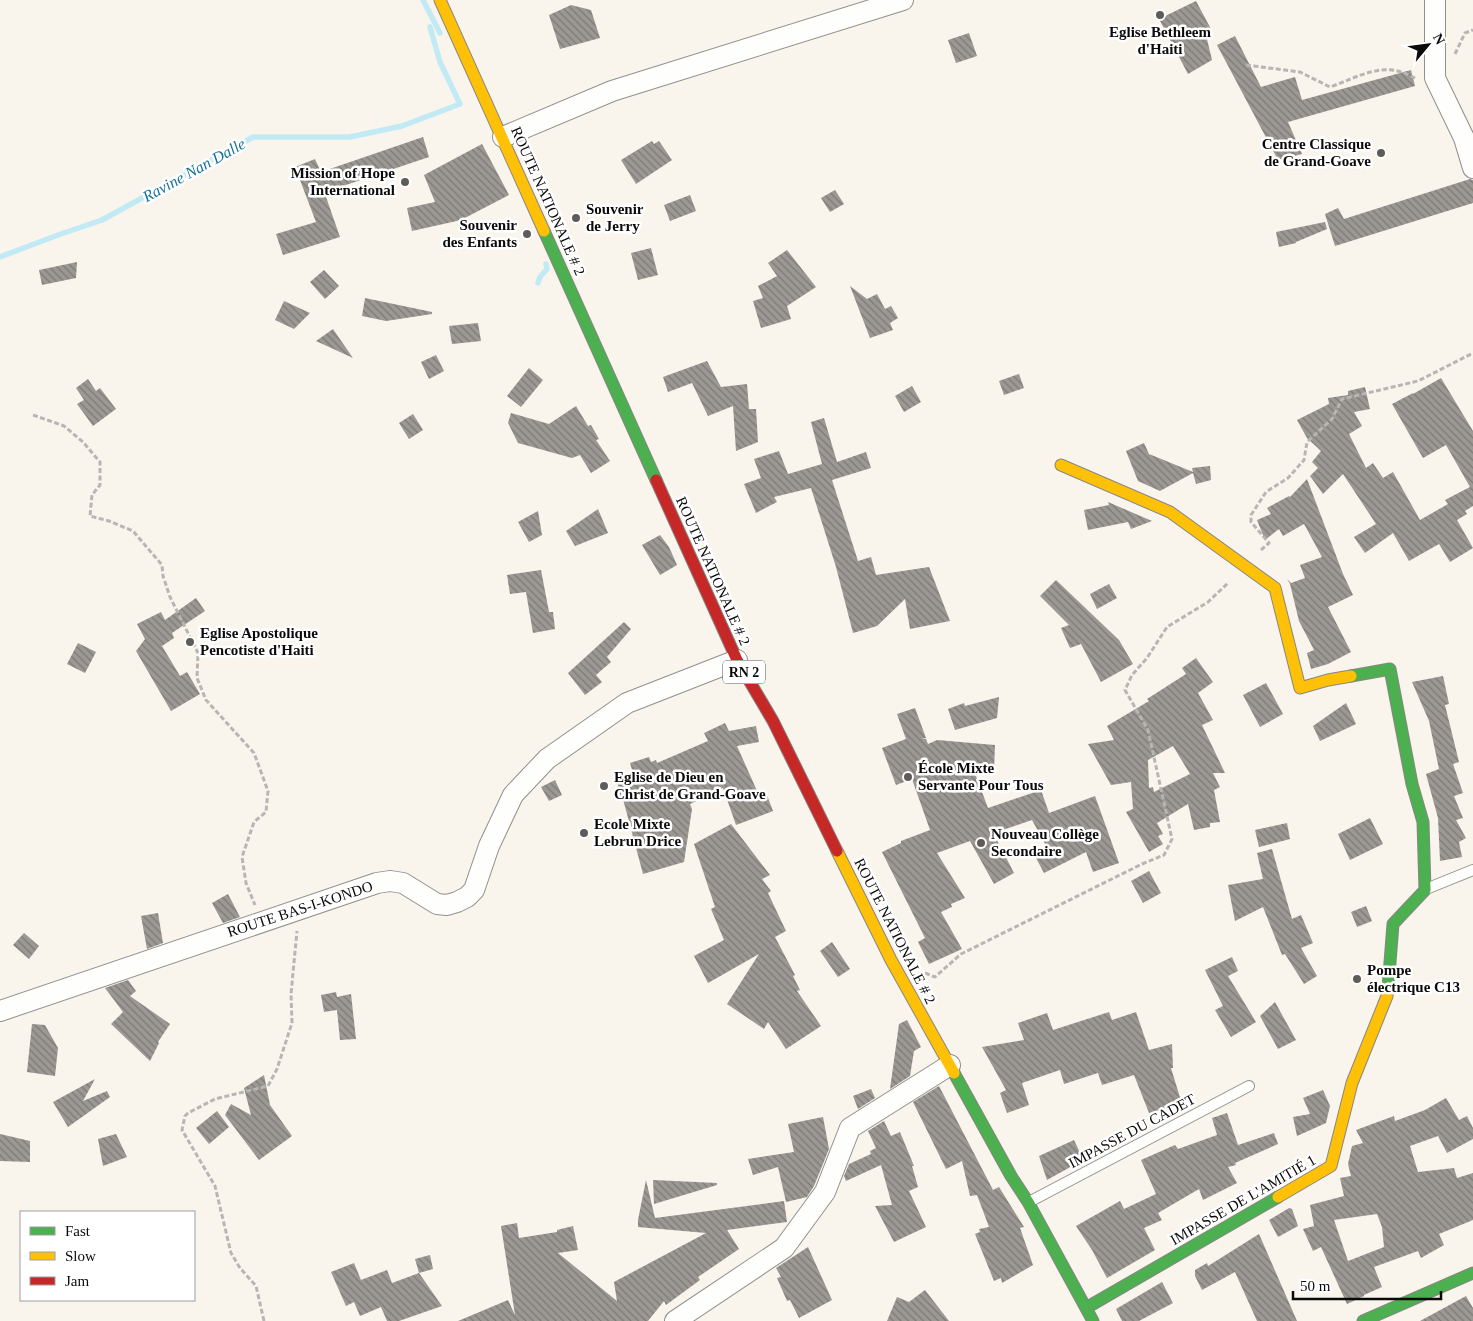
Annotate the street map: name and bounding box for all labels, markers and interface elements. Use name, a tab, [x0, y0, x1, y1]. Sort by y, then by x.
marker: Eglise Bethleem d'Haiti	[1154, 9, 1166, 21]
north arrow	[1403, 20, 1453, 70]
place label: Eglise Bethleem d'Haiti	[1109, 24, 1212, 57]
text: N	[1430, 31, 1448, 47]
street label: ROUTE NATIONALE # 2	[508, 124, 588, 278]
water label: Ravine Nan Dalle	[139, 135, 248, 206]
place label: Centre Classique de Grand-Goave	[1262, 136, 1371, 169]
marker: Centre Classique de Grand-Goave	[1375, 147, 1387, 159]
place label: Mission of Hope International	[291, 165, 395, 198]
marker: Mission of Hope International	[399, 176, 411, 188]
place label: Souvenir de Jerry	[586, 201, 644, 234]
marker: Souvenir de Jerry	[570, 212, 582, 224]
place label: Souvenir des Enfants	[442, 217, 517, 250]
marker: Souvenir des Enfants	[521, 228, 533, 240]
street label: ROUTE NATIONALE # 2	[673, 494, 753, 648]
place label: Eglise Apostolique Pencotiste d'Haiti	[200, 625, 318, 658]
marker: Eglise Apostolique Pencotiste d'Haiti	[184, 636, 196, 648]
road number: RN 2	[723, 660, 765, 684]
place label: École Mixte Servante Pour Tous	[918, 760, 1044, 793]
place label: Eglise de Dieu en Christ de Grand-Goave	[614, 769, 766, 802]
marker: École Mixte Servante Pour Tous	[902, 771, 914, 783]
marker: Eglise de Dieu en Christ de Grand-Goave	[598, 780, 610, 792]
place label: Ecole Mixte Lebrun Drice	[594, 816, 681, 849]
place label: Nouveau Collège Secondaire	[991, 826, 1099, 859]
marker: Ecole Mixte Lebrun Drice	[578, 827, 590, 839]
marker: Nouveau Collège Secondaire	[975, 837, 987, 849]
street label: ROUTE NATIONALE # 2	[851, 856, 939, 1006]
street label: ROUTE BAS-I-KONDO	[225, 878, 375, 940]
place label: Pompe électrique C13	[1367, 962, 1460, 995]
marker: Pompe électrique C13	[1351, 973, 1363, 985]
street label: IMPASSE DU CADET	[1066, 1091, 1198, 1171]
street label: IMPASSE DE L'AMITIÉ 1	[1168, 1152, 1318, 1248]
legend	[20, 1211, 195, 1301]
text: Fast	[65, 1223, 91, 1239]
text: Slow	[65, 1248, 96, 1264]
scale bar	[1293, 1268, 1440, 1300]
text: Jam	[65, 1273, 89, 1289]
text: 50 m	[1300, 1278, 1331, 1294]

